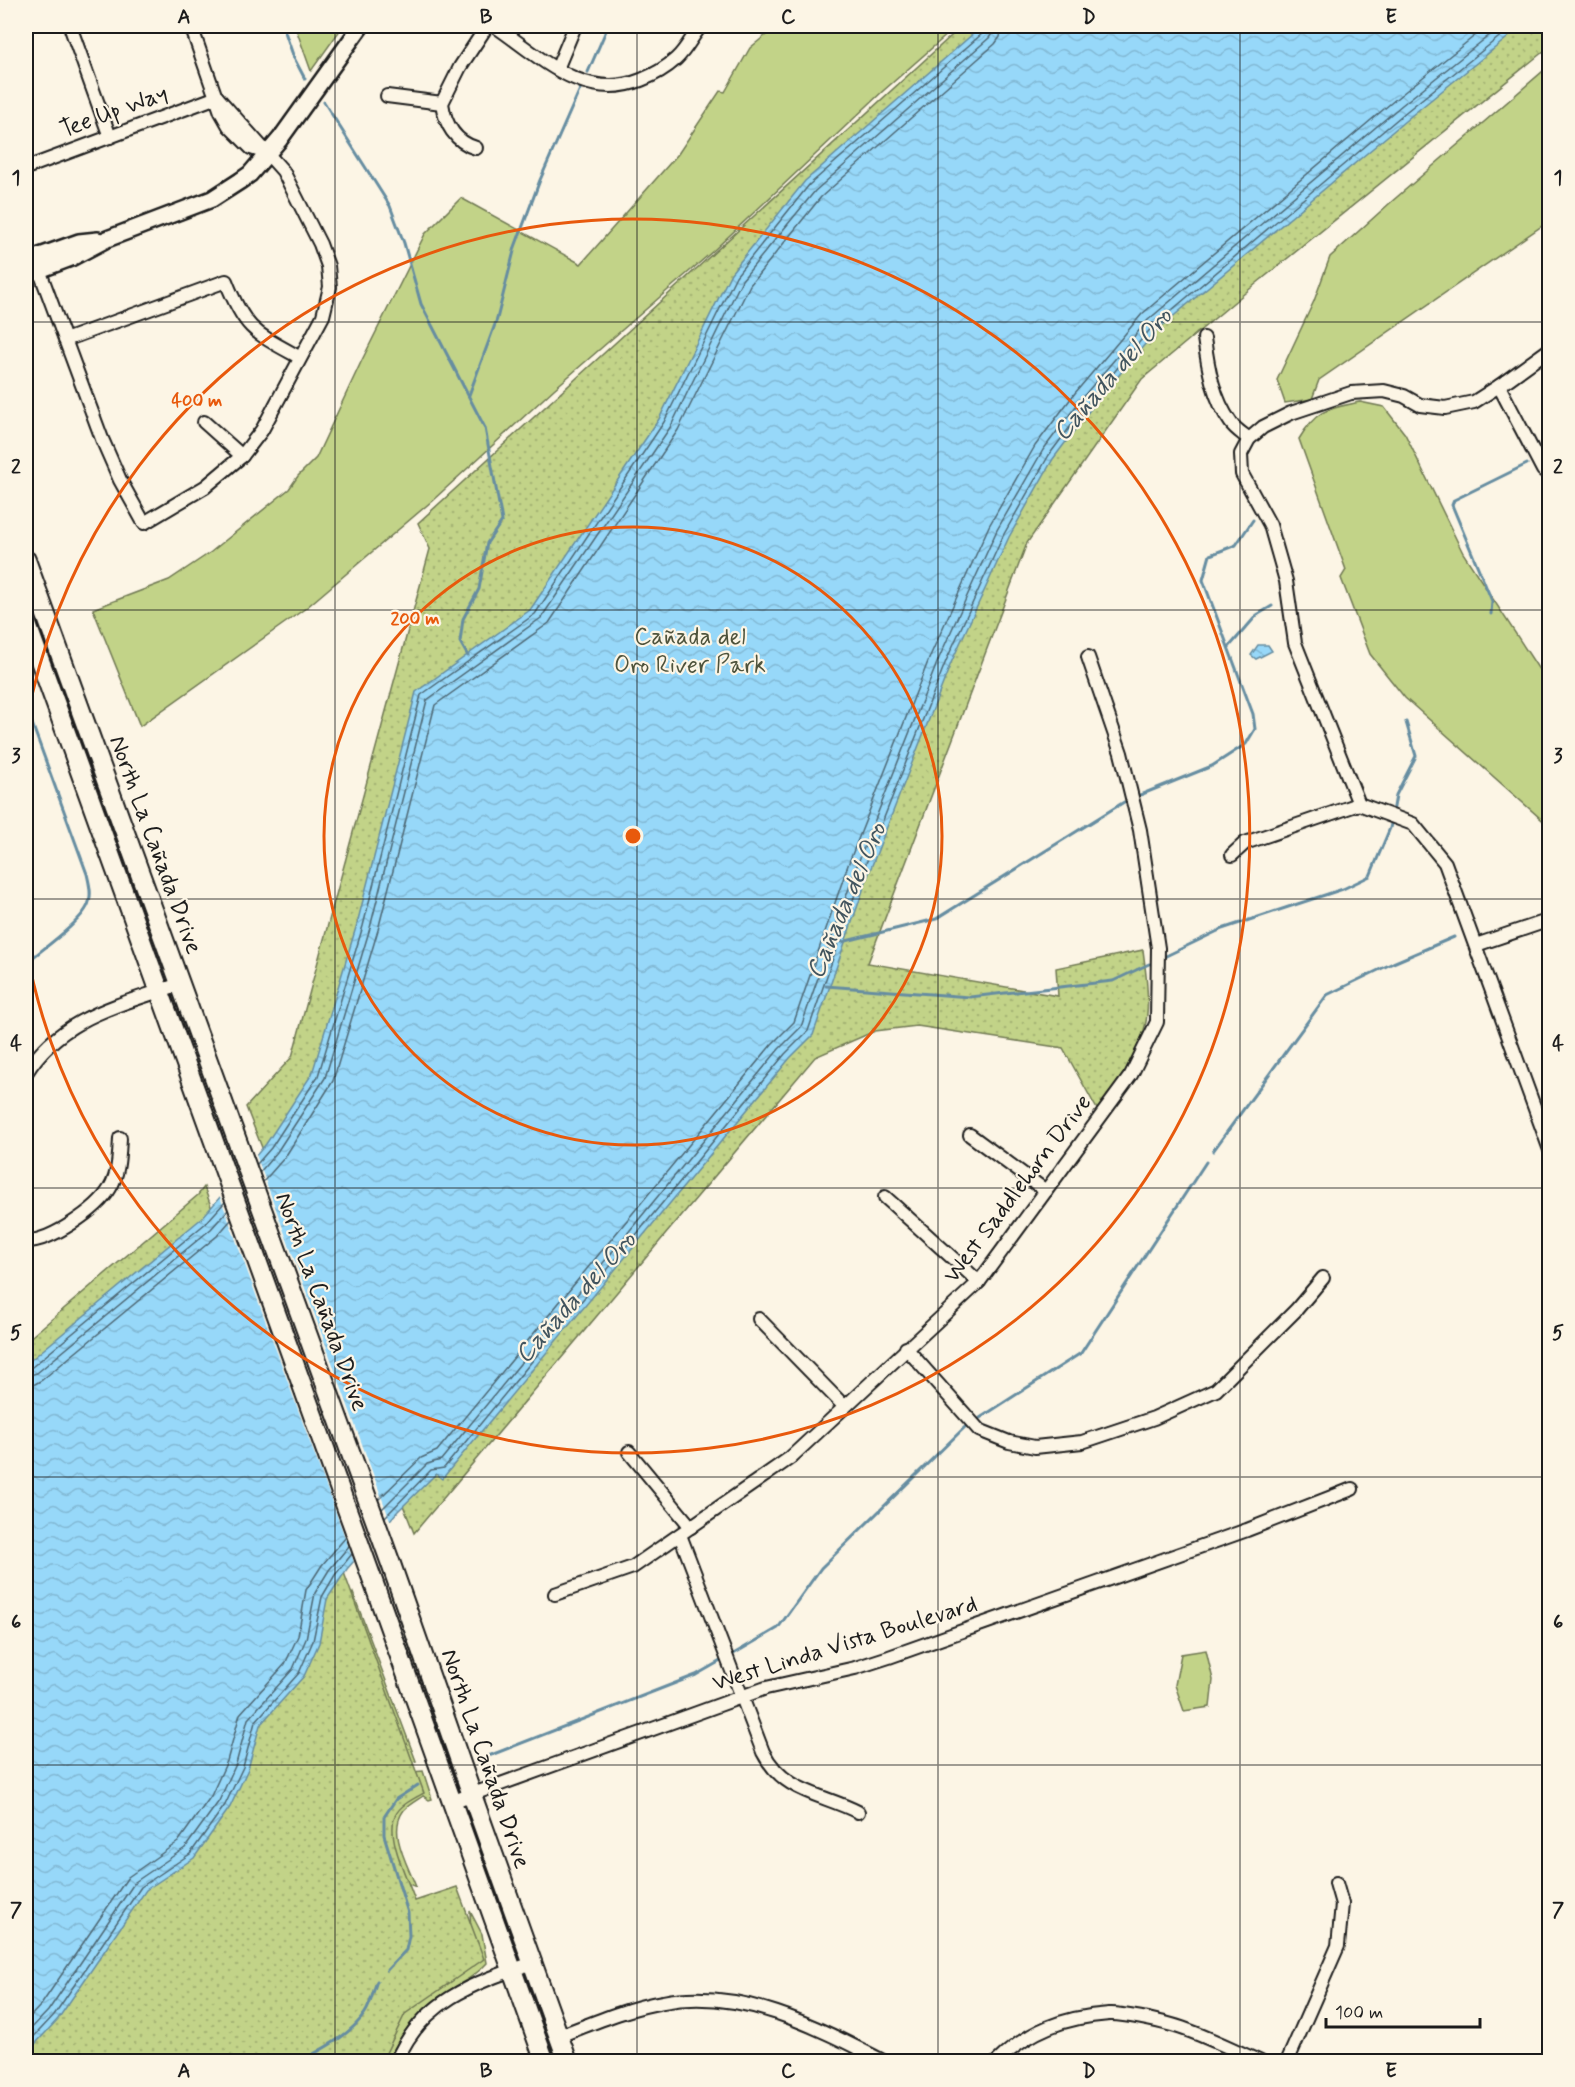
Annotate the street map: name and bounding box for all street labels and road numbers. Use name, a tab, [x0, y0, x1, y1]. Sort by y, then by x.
street label: Tee Up Way	[56, 78, 172, 146]
street label: North La Cañada Drive	[101, 731, 209, 959]
street label: West Saddlehorn Drive	[937, 1088, 1099, 1290]
street label: North La Cañada Drive	[267, 1188, 375, 1416]
street label: West Linda Vista Boulevard	[709, 1589, 981, 1699]
street label: North La Cañada Drive	[433, 1645, 537, 1873]

